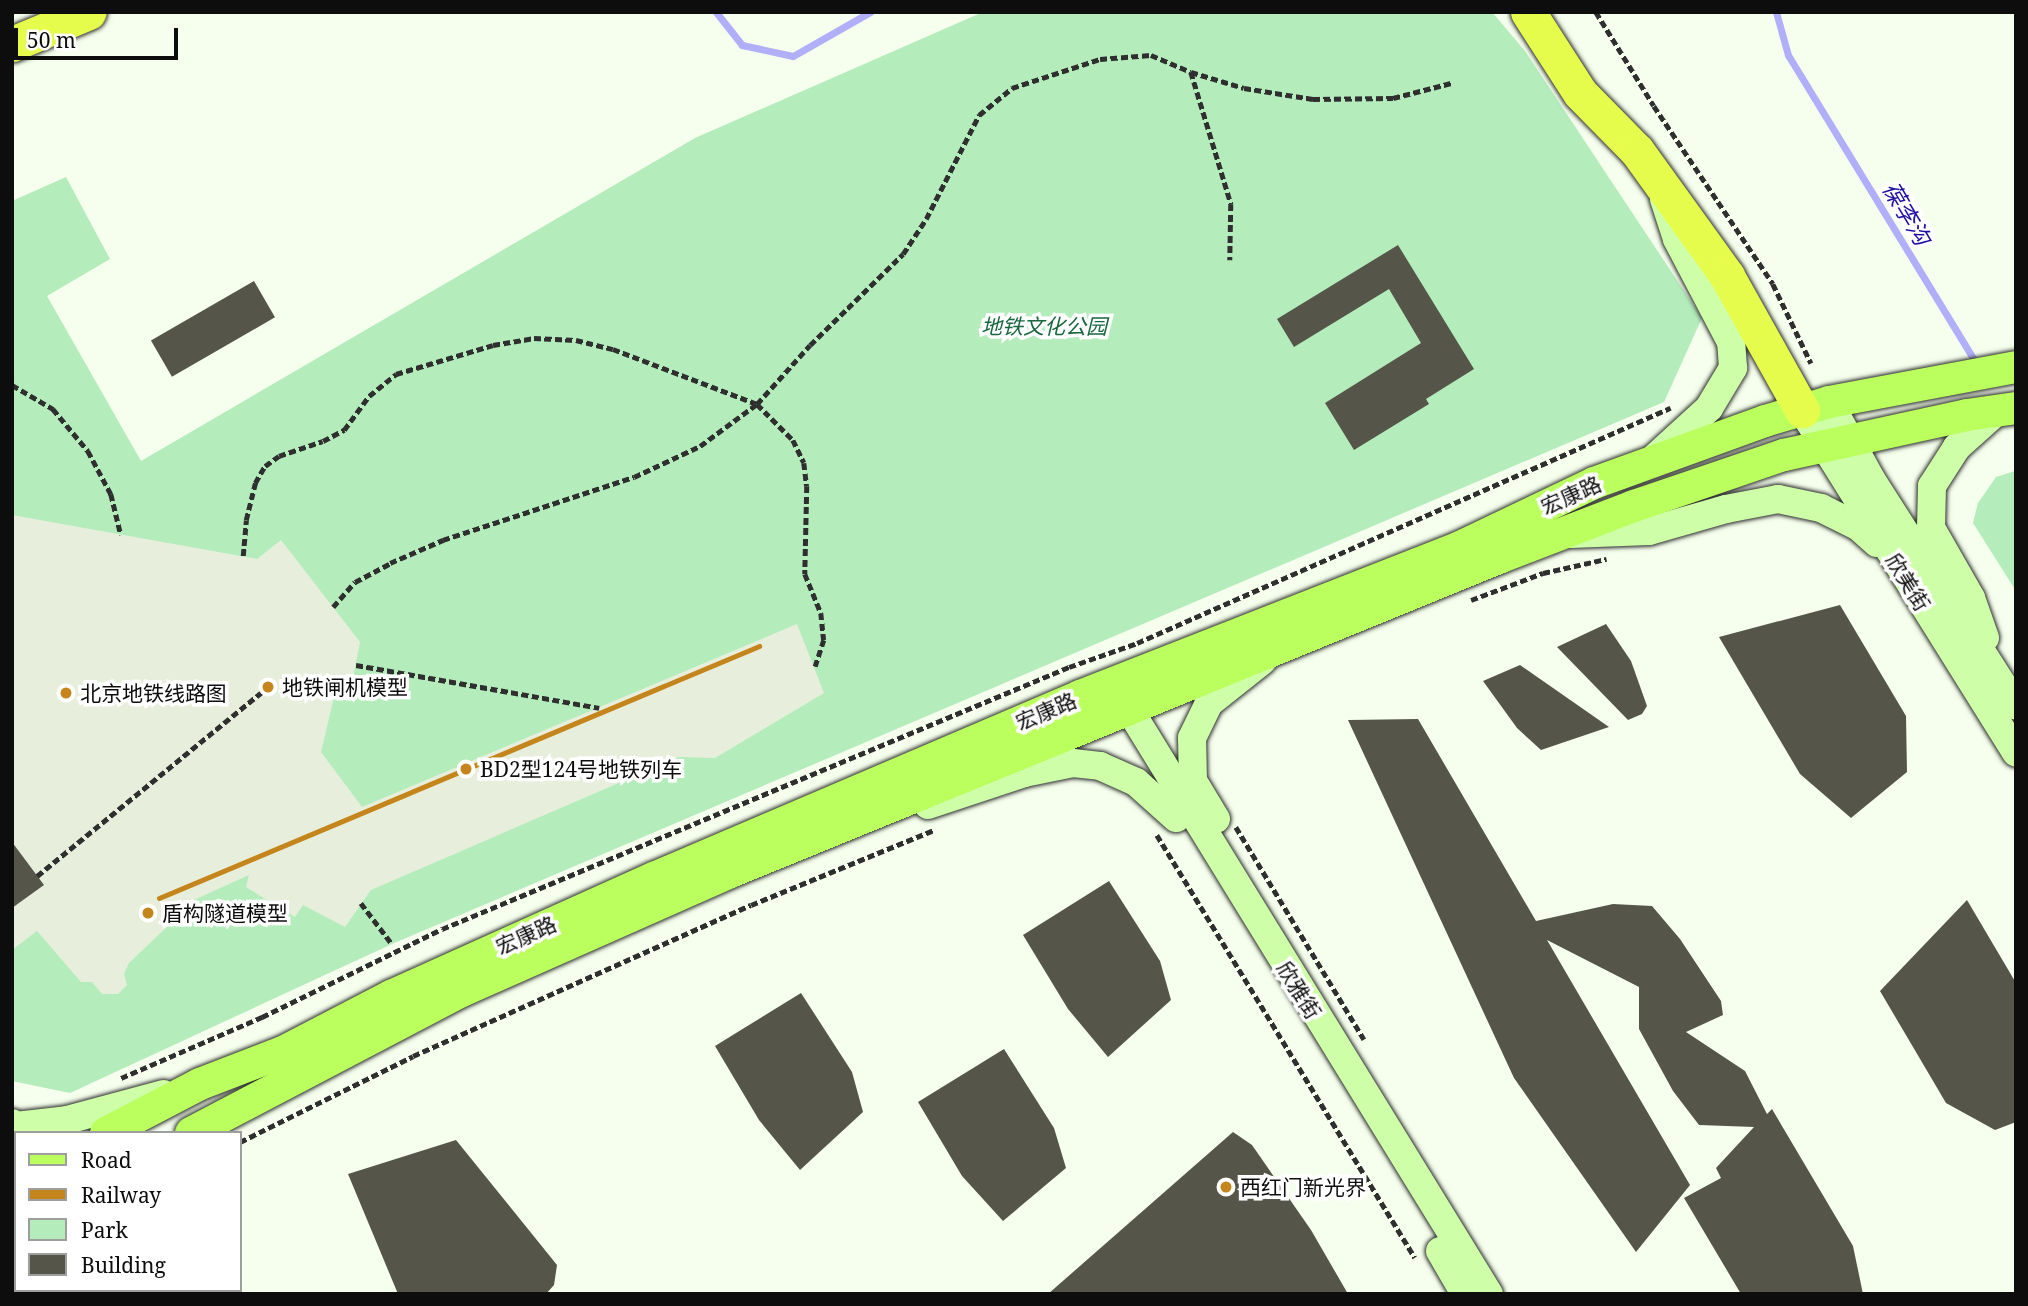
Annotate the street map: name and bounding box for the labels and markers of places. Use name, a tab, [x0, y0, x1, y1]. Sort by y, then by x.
place label: 地铁闸机模型	[282, 674, 408, 700]
marker: 地铁闸机模型	[260, 679, 276, 695]
place label: 北京地铁线路图	[80, 680, 227, 706]
marker: 北京地铁线路图	[58, 685, 74, 701]
place label: BD2型124号地铁列车	[480, 756, 682, 782]
marker: BD2型124号地铁列车	[458, 761, 474, 777]
place label: 盾构隧道模型	[162, 900, 288, 926]
marker: 盾构隧道模型	[140, 905, 156, 921]
place label: 西红门新光界	[1240, 1174, 1366, 1200]
marker: 西红门新光界	[1218, 1179, 1234, 1195]

